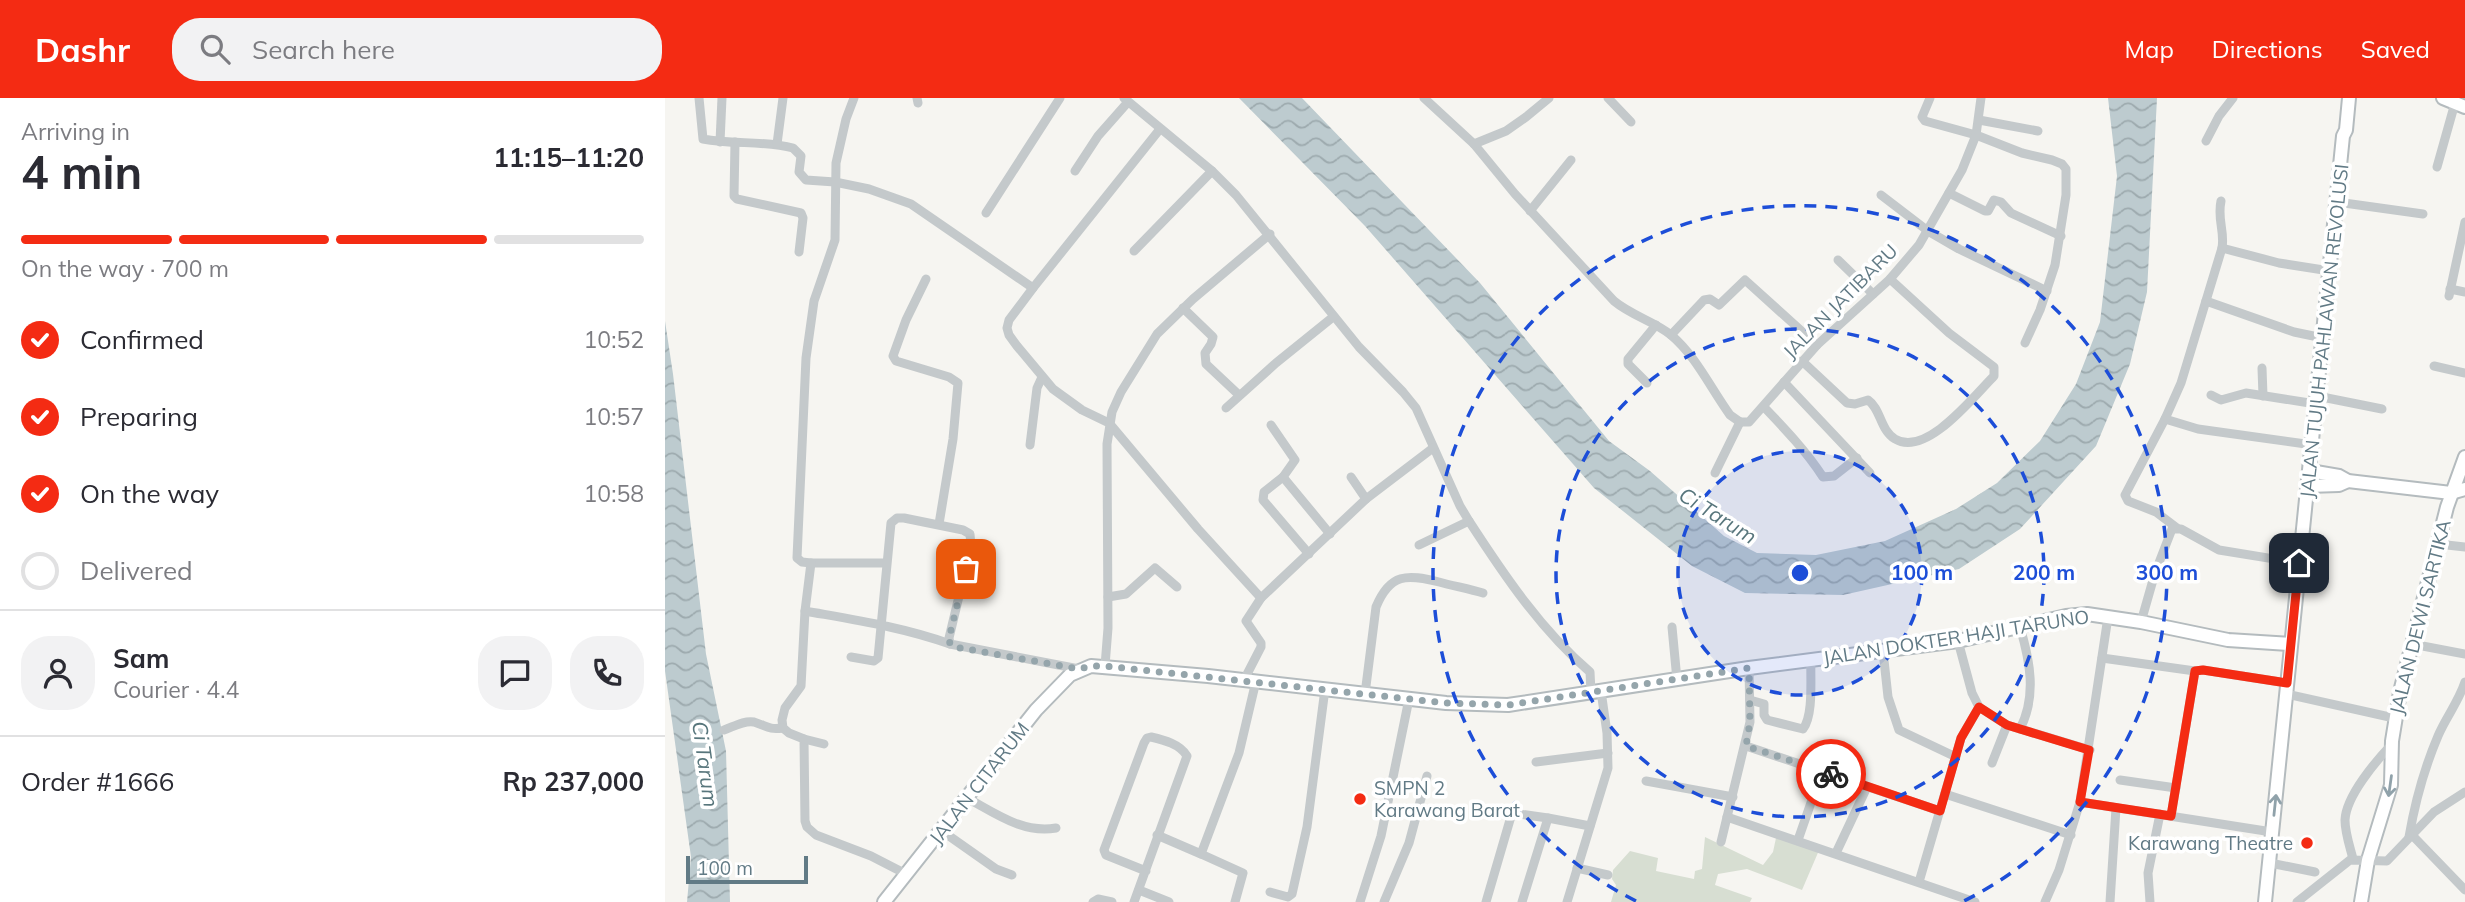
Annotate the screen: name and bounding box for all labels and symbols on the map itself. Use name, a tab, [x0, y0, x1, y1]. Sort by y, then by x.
street label: JALAN TUJUH PAHLAWAN REVOLUSI	[2295, 163, 2353, 499]
street label: JALAN JATIBARU	[1778, 239, 1902, 363]
water label: Ci Tarum	[1674, 481, 1762, 549]
street label: JALAN DEWI SARTIKA	[2384, 517, 2456, 717]
pin	[2269, 533, 2329, 593]
pin	[936, 539, 996, 599]
text: 100 m	[1891, 559, 1953, 585]
text: 200 m	[2013, 559, 2075, 585]
text: 300 m	[2136, 559, 2198, 585]
centre of rings	[1788, 561, 1812, 585]
street label: JALAN DOKTER HAJI TARUNO	[1821, 604, 2091, 670]
street label: JALAN CITARUM	[924, 717, 1034, 849]
water label: Ci Tarum	[687, 719, 725, 809]
courier	[1796, 739, 1866, 809]
one-way arrow	[2383, 774, 2396, 797]
place label: SMPN 2 Karawang Barat	[1374, 776, 1520, 822]
marker: SMPN 2 Karawang Barat	[1352, 791, 1368, 807]
one-way arrow	[2269, 795, 2282, 817]
place label: Karawang Theatre	[2128, 831, 2293, 855]
marker: Karawang Theatre	[2299, 835, 2315, 851]
scale bar	[686, 853, 809, 885]

